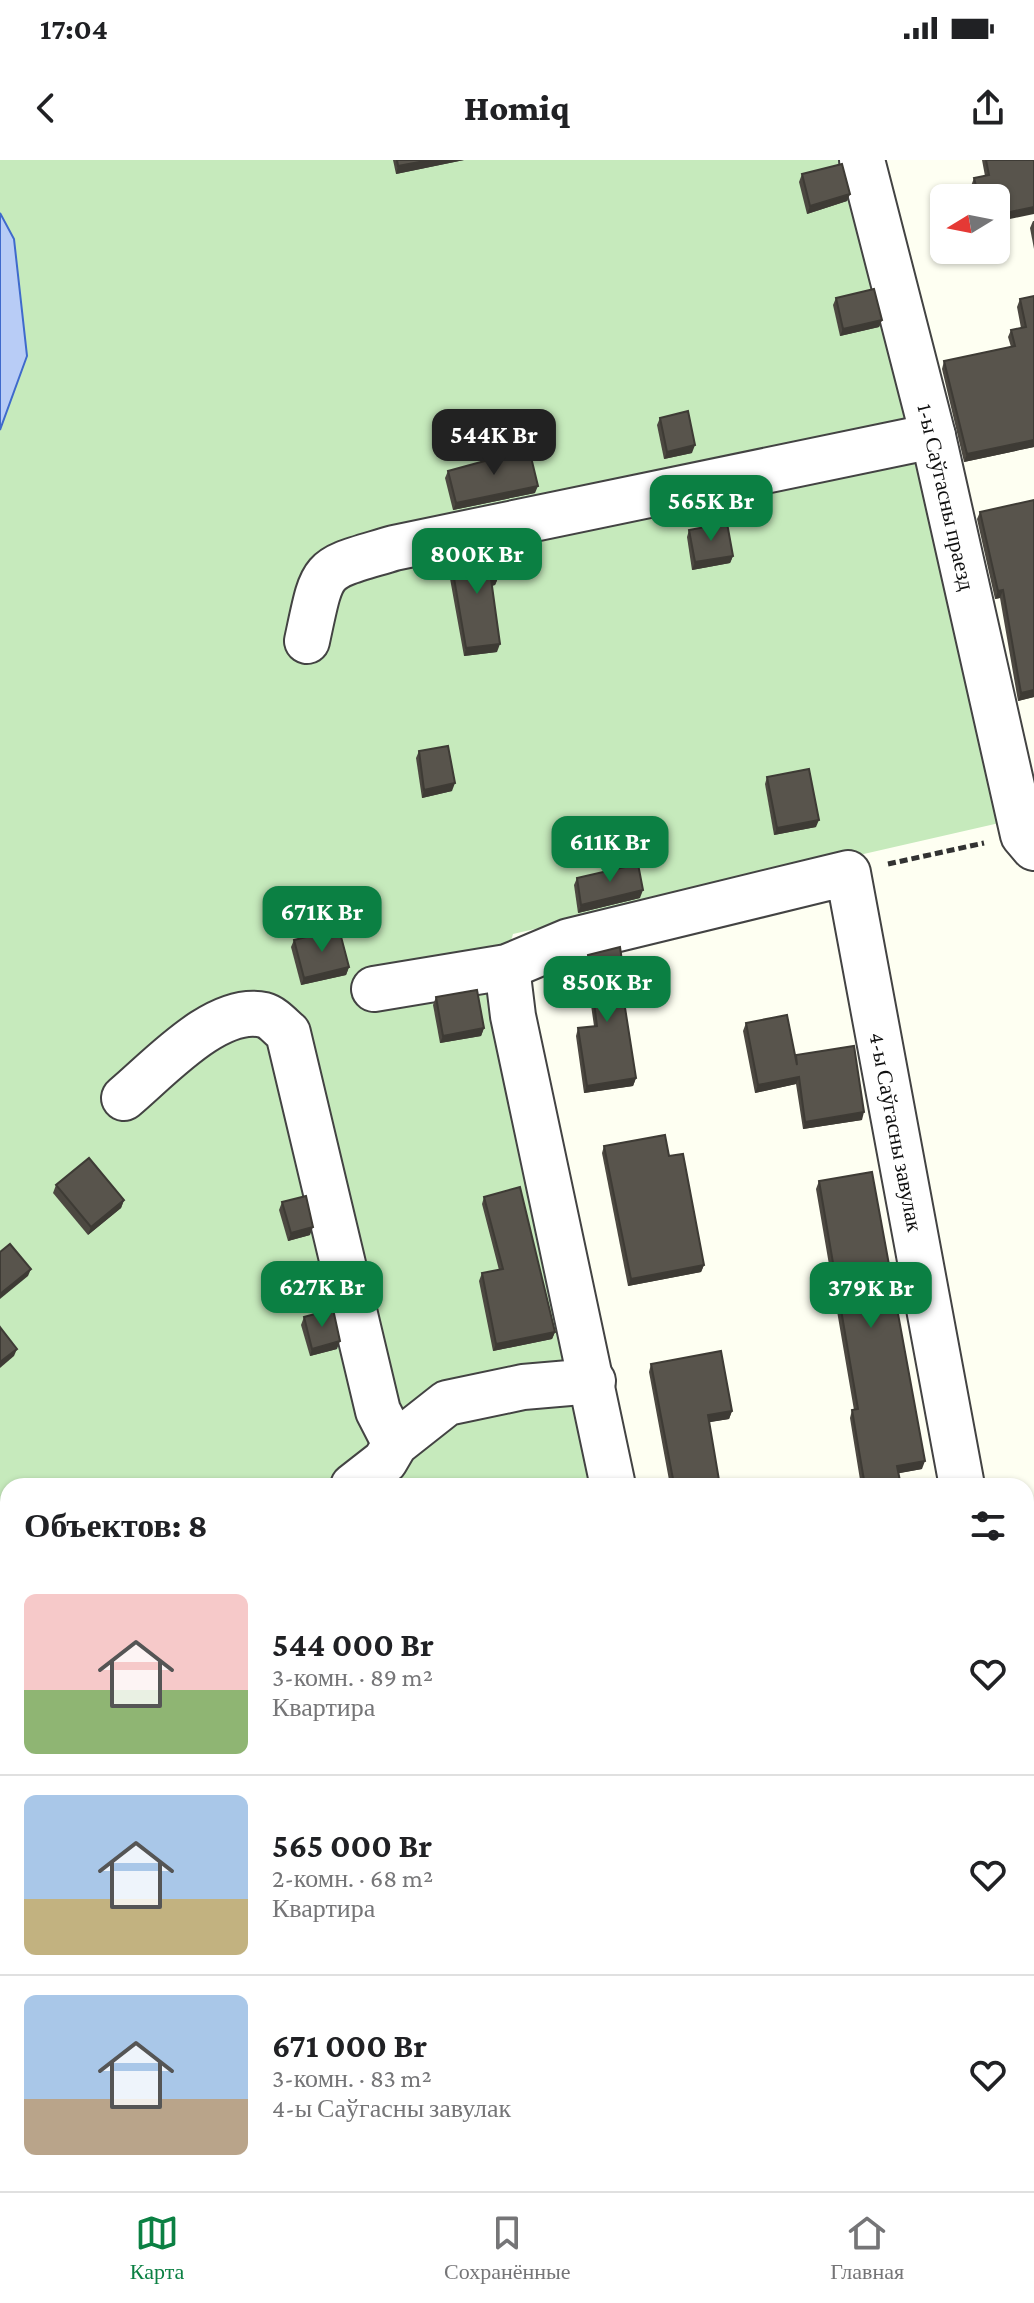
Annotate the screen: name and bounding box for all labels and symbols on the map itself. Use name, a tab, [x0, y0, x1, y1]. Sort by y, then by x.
north arrow	[930, 184, 1010, 264]
street label: 1-ы Саўгасны праезд	[912, 401, 980, 593]
pin: 544K Br	[420, 409, 568, 477]
pin: 565K Br	[637, 475, 785, 543]
pin: 800K Br	[403, 528, 551, 596]
pin: 611K Br	[536, 816, 684, 884]
pin: 671K Br	[248, 886, 396, 954]
pin: 850K Br	[533, 956, 681, 1024]
street label: 4-ы Саўгасны завулак	[864, 1030, 928, 1234]
pin: 627K Br	[248, 1261, 396, 1329]
pin: 379K Br	[797, 1262, 945, 1330]

